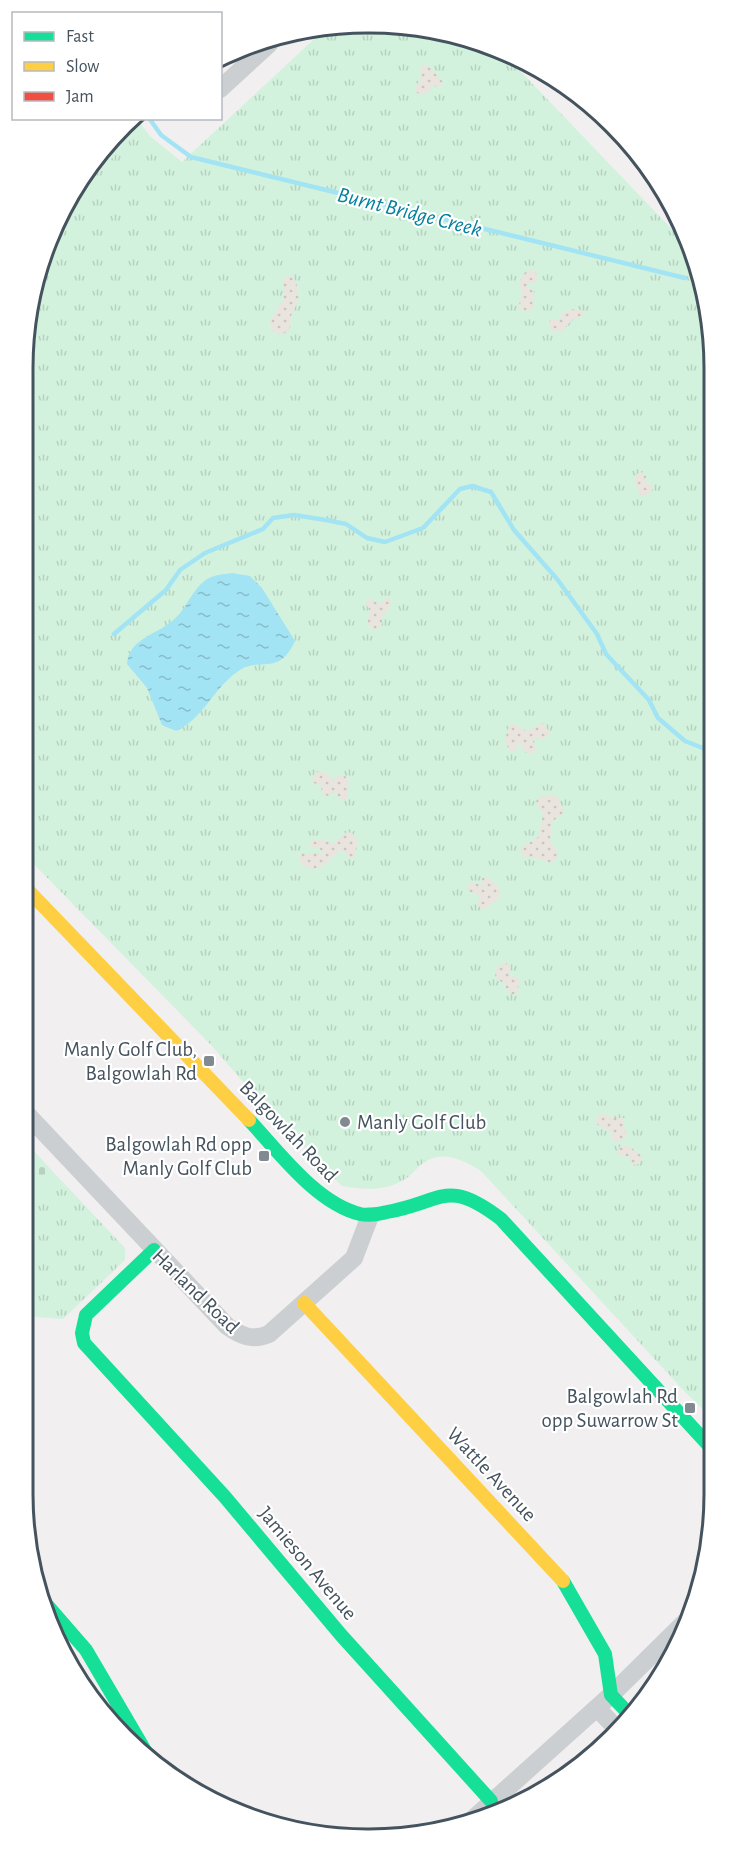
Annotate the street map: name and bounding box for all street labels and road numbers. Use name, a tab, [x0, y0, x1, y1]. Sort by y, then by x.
street label: Balgowlah Road	[235, 1077, 342, 1186]
street label: Harland Road	[148, 1245, 243, 1338]
street label: Wattle Avenue	[443, 1423, 540, 1525]
street label: Jamieson Avenue	[254, 1503, 361, 1624]

